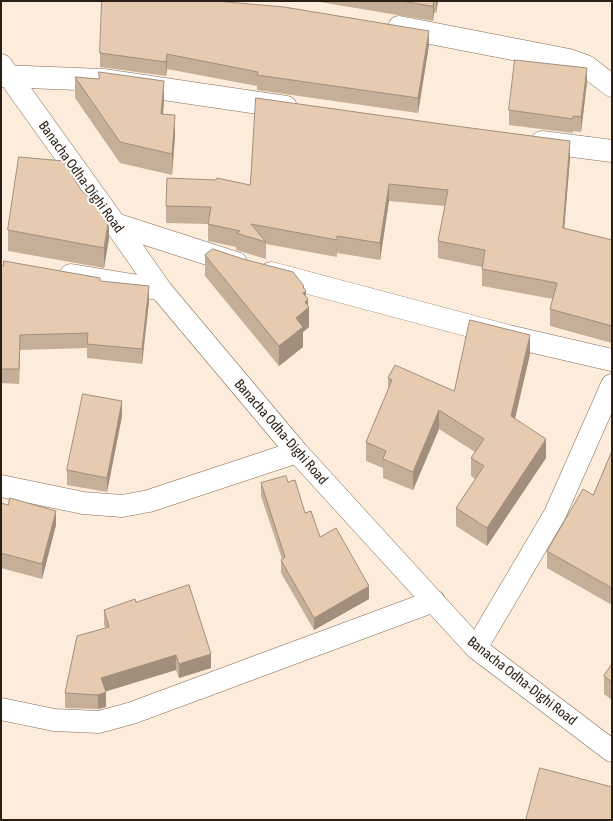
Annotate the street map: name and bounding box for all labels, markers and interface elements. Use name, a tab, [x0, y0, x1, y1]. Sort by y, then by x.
street label: Banacha Odha-Dighi Road	[35, 118, 127, 236]
street label: Banacha Odha-Dighi Road	[231, 376, 331, 488]
street label: Banacha Odha-Dighi Road	[464, 633, 580, 729]

